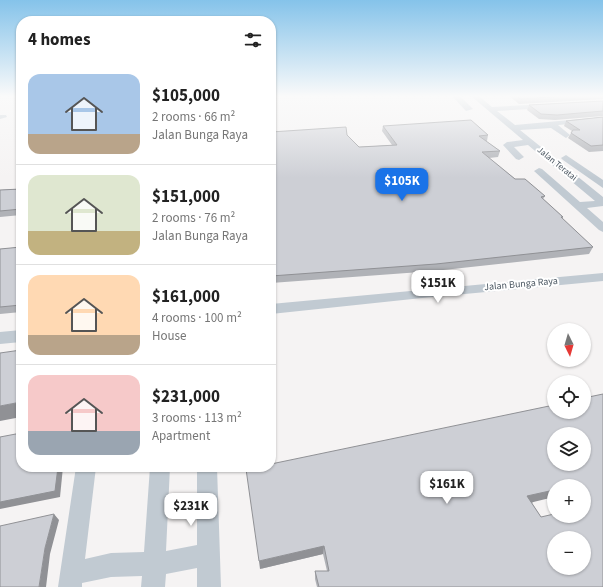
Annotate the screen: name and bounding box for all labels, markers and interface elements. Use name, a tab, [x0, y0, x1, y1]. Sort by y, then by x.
text: 4 homes	[28, 28, 90, 52]
icon: filters	[242, 29, 264, 51]
text: $105,000	[152, 84, 220, 108]
icon: home	[60, 90, 108, 138]
text: 2 rooms · 66 m²	[152, 108, 235, 126]
text: Jalan Bunga Raya	[152, 126, 248, 144]
street label: Jalan Teratai	[534, 144, 580, 184]
pin: $105K	[374, 168, 430, 202]
text: $105K	[384, 172, 420, 190]
text: $151,000	[152, 185, 220, 209]
icon: home	[60, 191, 108, 239]
text: 2 rooms · 76 m²	[152, 209, 235, 227]
text: Jalan Bunga Raya	[152, 227, 248, 245]
pin: $151K	[410, 270, 466, 304]
text: $151K	[420, 274, 456, 292]
street label: Jalan Bunga Raya	[484, 274, 558, 294]
text: $161,000	[152, 285, 220, 309]
icon: home	[60, 291, 108, 339]
text: 4 rooms · 100 m²	[152, 309, 242, 327]
north arrow	[547, 323, 591, 367]
map controls	[547, 323, 591, 575]
text: House	[152, 327, 187, 345]
button: locate	[547, 375, 591, 419]
text: $231,000	[152, 385, 220, 409]
icon: home	[60, 391, 108, 439]
text: 3 rooms · 113 m²	[152, 409, 242, 427]
text: Apartment	[152, 427, 210, 445]
button: layers	[547, 427, 591, 471]
pin: $161K	[419, 471, 475, 505]
text: $161K	[429, 475, 465, 493]
button: +	[547, 479, 591, 523]
pin: $231K	[163, 493, 219, 527]
text: $231K	[173, 497, 209, 515]
button: −	[547, 531, 591, 575]

